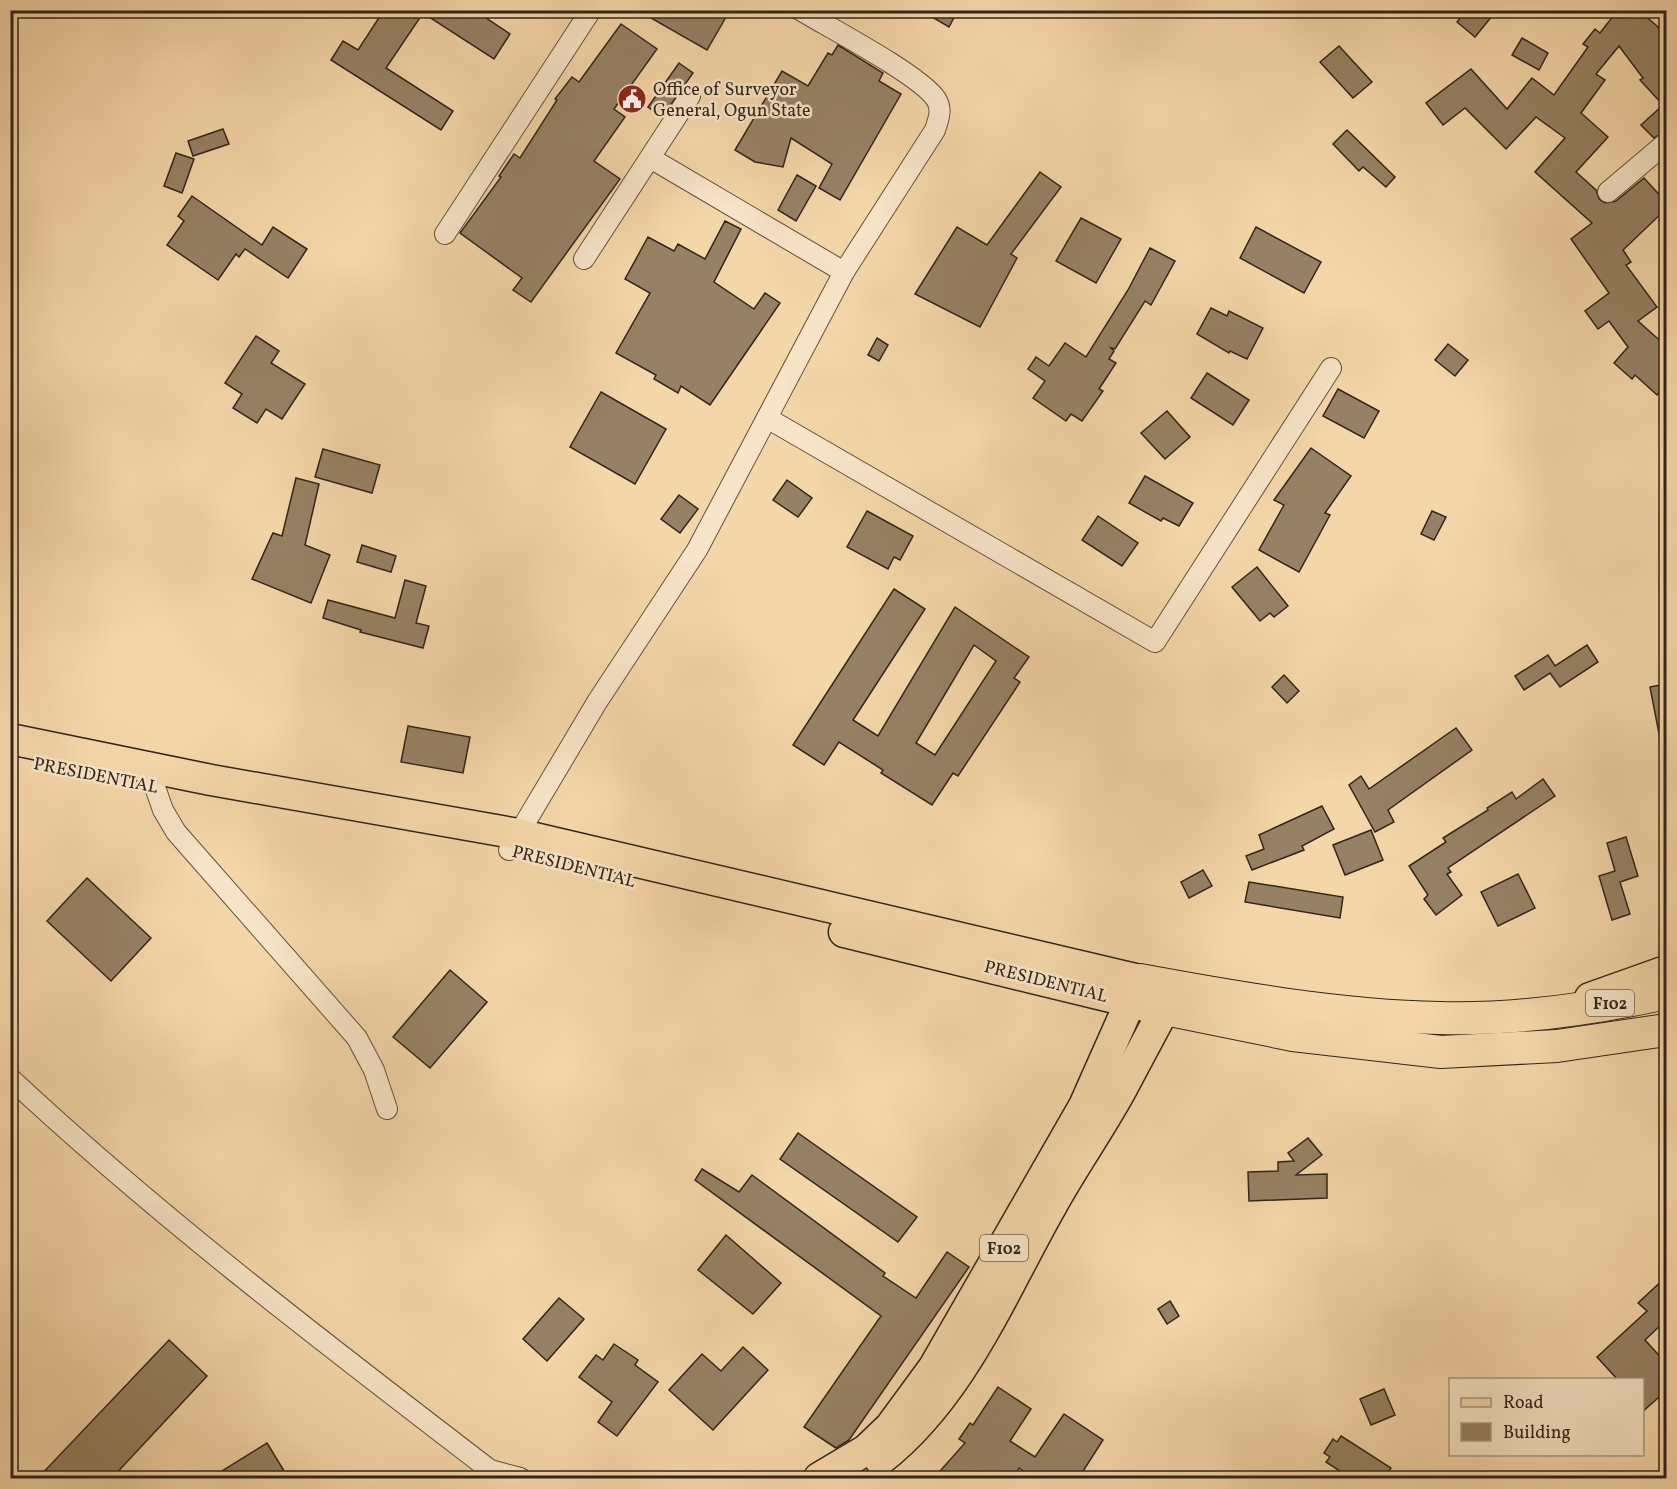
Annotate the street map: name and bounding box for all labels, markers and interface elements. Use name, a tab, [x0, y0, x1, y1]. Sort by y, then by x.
place label: Office of Surveyor General, Ogun State	[653, 78, 811, 124]
public building icon: Office of Surveyor General, Ogun State	[616, 83, 648, 115]
street label: PRESIDENTIAL	[31, 752, 160, 801]
street label: PRESIDENTIAL	[509, 840, 638, 895]
street label: PRESIDENTIAL	[981, 955, 1110, 1010]
road number: F102	[1586, 990, 1634, 1016]
road number: F102	[980, 1235, 1028, 1261]
legend	[1449, 1378, 1644, 1456]
text: Road	[1503, 1391, 1544, 1416]
text: Building	[1503, 1421, 1571, 1446]

